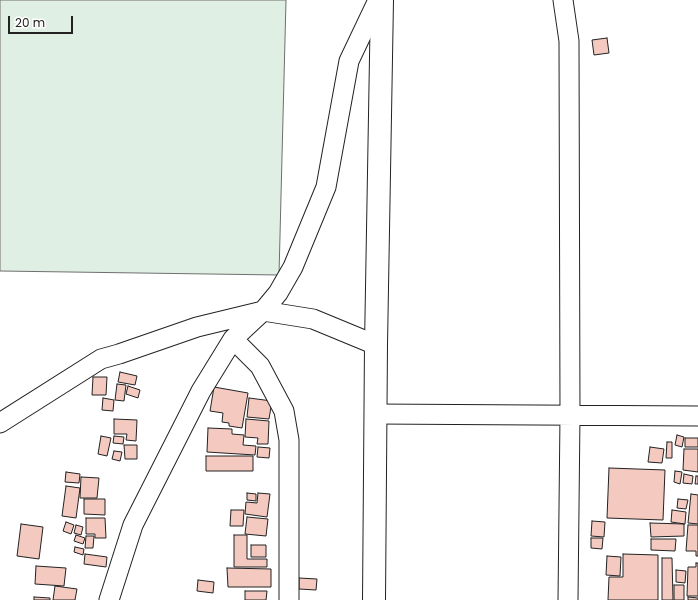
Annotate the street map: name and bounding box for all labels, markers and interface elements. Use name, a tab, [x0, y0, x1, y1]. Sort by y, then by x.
scale bar	[10, 8, 75, 34]
text: 20 m	[15, 14, 45, 31]

